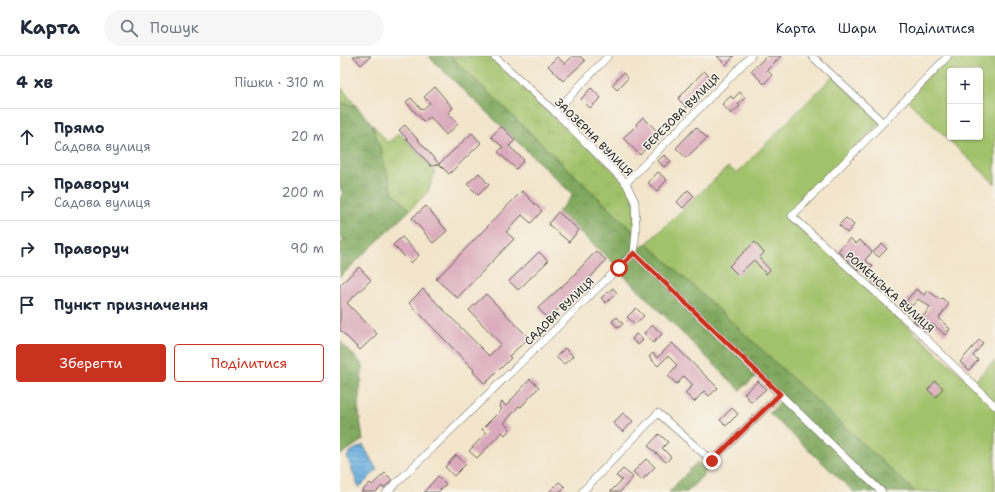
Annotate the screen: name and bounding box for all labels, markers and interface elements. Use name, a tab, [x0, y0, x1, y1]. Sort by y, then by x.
search box	[104, 10, 384, 46]
text: Карта	[20, 15, 80, 40]
icon: search	[118, 17, 140, 39]
text: Пошук	[150, 18, 199, 38]
text: Карта	[776, 19, 816, 37]
text: Шари	[838, 19, 877, 37]
text: Поділитися	[899, 19, 975, 37]
map controls	[947, 68, 983, 140]
button: +	[947, 68, 983, 104]
text: 4 хв	[16, 71, 53, 93]
street label: БЕРЕЗОВА ВУЛИЦЯ	[640, 71, 723, 154]
text: Пішки · 310 m	[234, 74, 324, 91]
street label: ЗАОЗЕРНА ВУЛИЦЯ	[551, 95, 636, 180]
button: −	[947, 104, 983, 140]
text: Прямо	[54, 118, 104, 138]
icon: ahead	[16, 126, 38, 148]
text: 20 m	[291, 128, 324, 145]
text: Садова вулиця	[54, 138, 151, 155]
text: Праворуч	[54, 174, 129, 194]
icon: right	[16, 182, 38, 204]
text: 200 m	[282, 184, 324, 201]
text: Садова вулиця	[54, 194, 151, 211]
icon: right	[16, 238, 38, 260]
text: Праворуч	[54, 239, 129, 259]
text: 90 m	[290, 240, 324, 257]
street label: РОМЕНСЬКА ВУЛИЦЯ	[842, 249, 937, 336]
route start	[610, 259, 628, 277]
street label: САДОВА ВУЛИЦЯ	[521, 274, 597, 349]
icon: arrive	[16, 294, 38, 316]
text: Пункт призначення	[54, 295, 209, 315]
button: Зберегти	[16, 344, 166, 382]
button: Поділитися	[174, 344, 324, 382]
route end	[703, 452, 721, 470]

